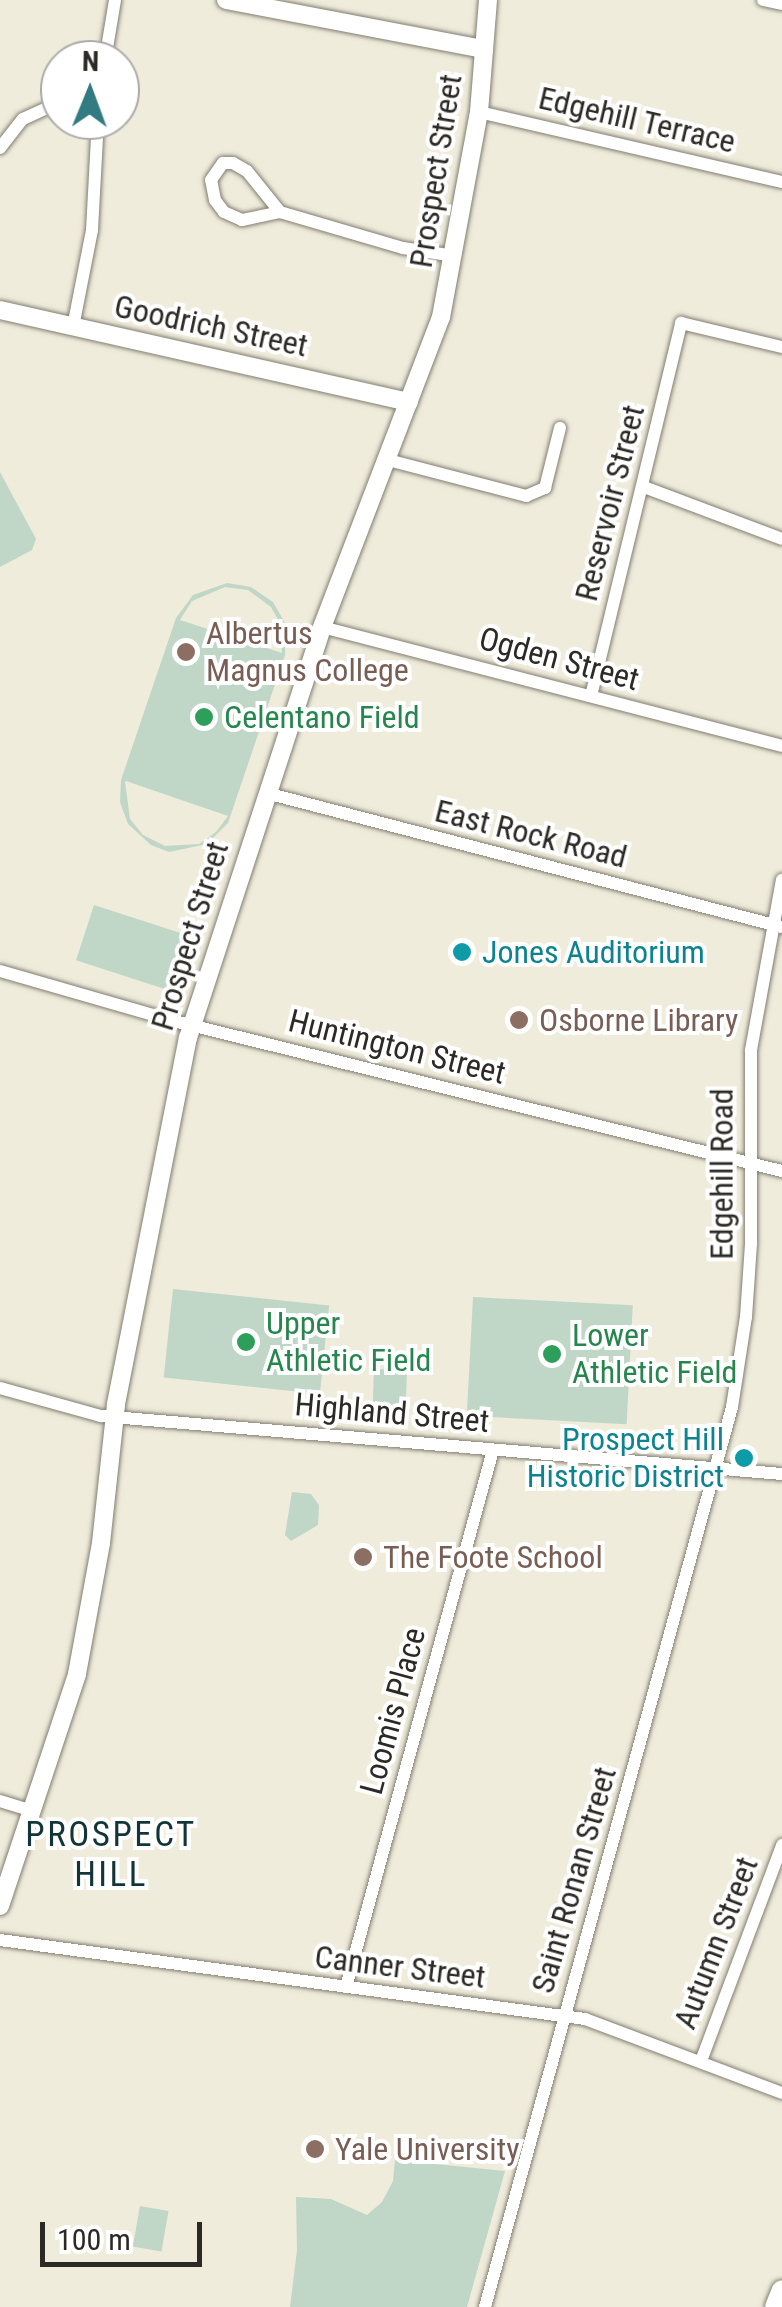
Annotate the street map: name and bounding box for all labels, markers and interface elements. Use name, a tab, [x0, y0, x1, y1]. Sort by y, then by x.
north arrow	[40, 40, 140, 140]
text: N	[82, 45, 99, 78]
street label: Prospect Street	[402, 72, 470, 270]
street label: Edgehill Terrace	[535, 79, 739, 161]
street label: Goodrich Street	[111, 287, 311, 365]
street label: Reservoir Street	[567, 401, 653, 605]
place label: Albertus Magnus College	[206, 615, 409, 690]
street label: Ogden Street	[475, 619, 643, 699]
marker: Albertus Magnus College	[175, 641, 197, 663]
place label: Celentano Field	[224, 698, 420, 736]
marker: Celentano Field	[193, 706, 215, 728]
street label: East Rock Road	[431, 792, 631, 876]
street label: Prospect Street	[143, 837, 237, 1035]
place label: Jones Auditorium	[482, 933, 705, 971]
marker: Jones Auditorium	[451, 941, 473, 963]
place label: Osborne Library	[539, 1001, 738, 1039]
street label: Huntington Street	[285, 1002, 509, 1092]
marker: Osborne Library	[508, 1009, 530, 1031]
street label: Edgehill Road	[703, 1088, 741, 1260]
place label: Upper Athletic Field	[266, 1305, 431, 1380]
place label: Lower Athletic Field	[572, 1317, 737, 1392]
marker: Upper Athletic Field	[235, 1331, 257, 1353]
marker: Lower Athletic Field	[541, 1343, 563, 1365]
street label: Highland Street	[293, 1385, 491, 1441]
place label: Prospect Hill Historic District	[527, 1421, 724, 1496]
marker: Prospect Hill Historic District	[733, 1447, 755, 1469]
place label: The Foote School	[383, 1538, 603, 1576]
marker: The Foote School	[352, 1546, 374, 1568]
street label: Loomis Place	[352, 1623, 434, 1799]
street label: Saint Ronan Street	[523, 1763, 625, 1997]
district label: PROSPECT HILL	[25, 1814, 197, 1896]
street label: Autumn Street	[666, 1852, 766, 2034]
street label: Canner Street	[313, 1937, 487, 1997]
place label: Yale University	[335, 2130, 519, 2168]
marker: Yale University	[304, 2138, 326, 2160]
scale bar	[45, 2202, 208, 2264]
text: 100 m	[57, 2222, 131, 2257]

